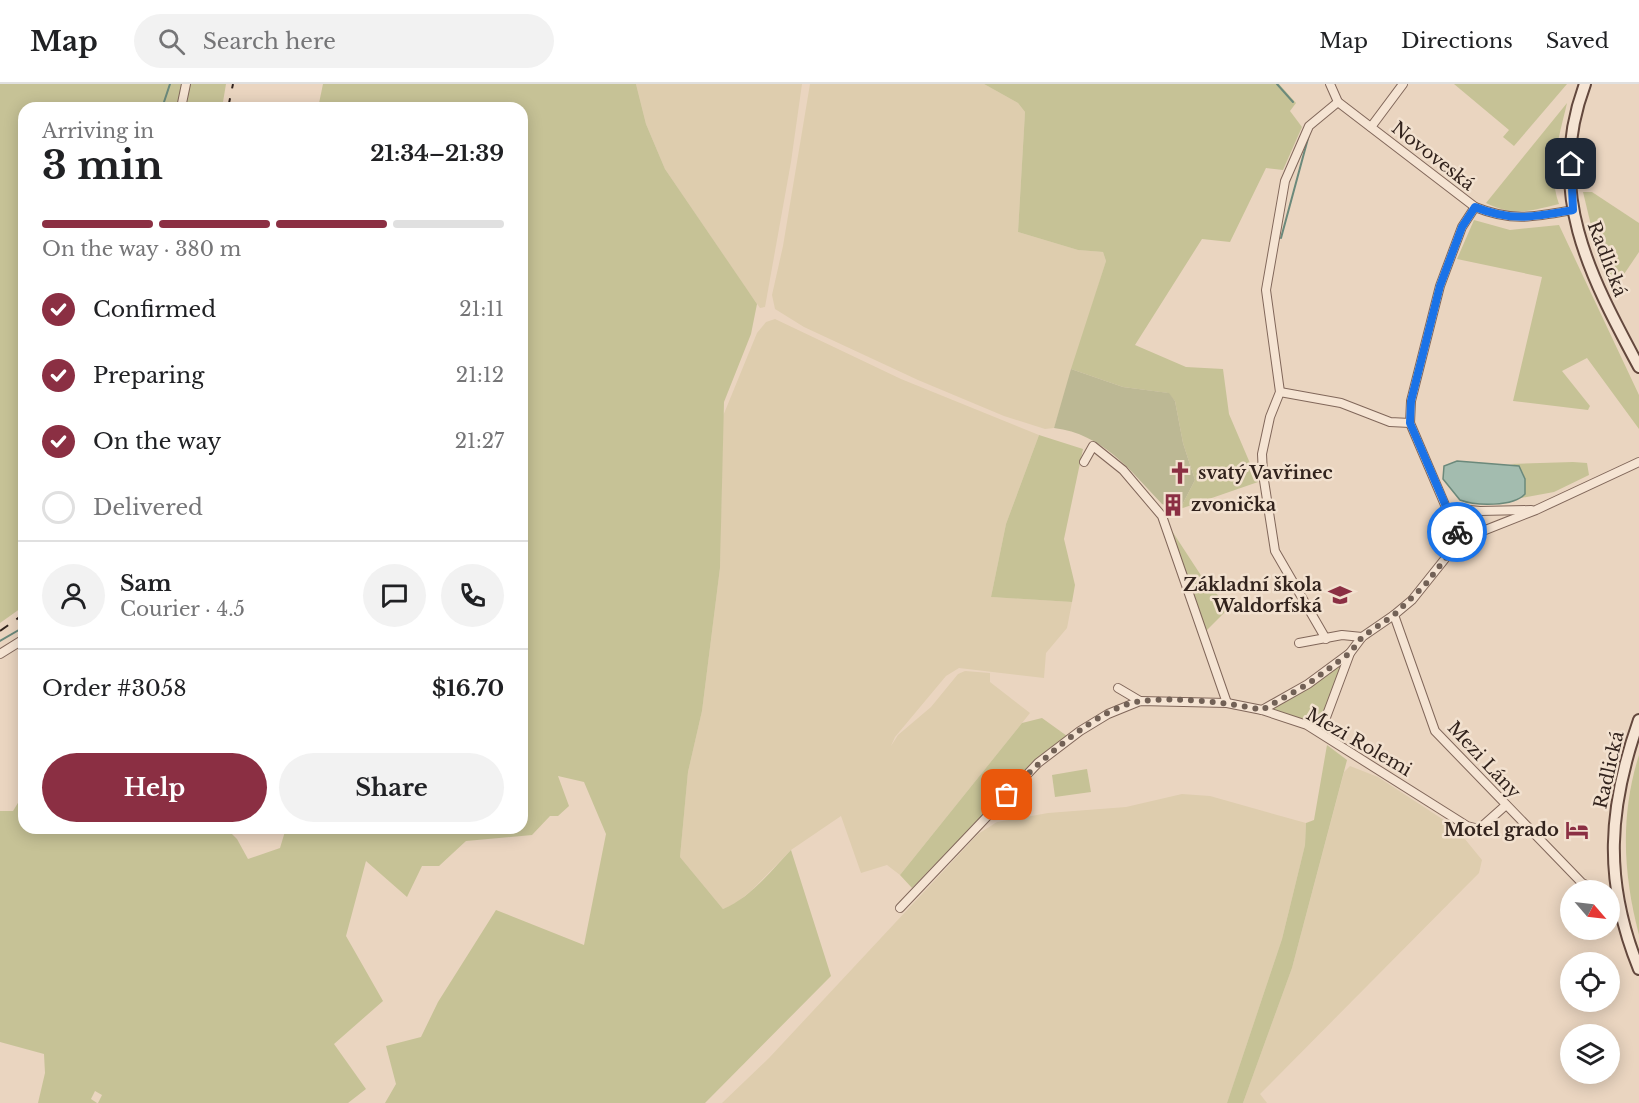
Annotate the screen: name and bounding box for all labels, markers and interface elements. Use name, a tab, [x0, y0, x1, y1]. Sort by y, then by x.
search box	[134, 14, 554, 68]
text: Map	[30, 24, 98, 59]
icon: search	[155, 25, 188, 58]
text: Search here	[203, 28, 336, 55]
text: Map	[1319, 28, 1368, 54]
text: Directions	[1401, 28, 1513, 54]
text: Saved	[1546, 28, 1609, 54]
street label: Novoveská	[1387, 117, 1479, 195]
text: Arriving in	[42, 119, 154, 143]
pin	[1545, 138, 1596, 189]
text: 21:34–21:39	[370, 140, 504, 167]
text: 3 min	[42, 141, 163, 190]
icon: home	[1554, 147, 1587, 180]
street label: Radlická	[1583, 218, 1631, 300]
text: On the way · 380 m	[42, 237, 241, 261]
icon: check	[42, 293, 75, 326]
text: Confirmed	[93, 296, 216, 323]
text: 21:11	[459, 297, 504, 321]
icon: check	[42, 359, 75, 392]
text: Preparing	[93, 362, 204, 389]
text: 21:12	[456, 363, 504, 387]
icon: check	[42, 425, 75, 458]
text: On the way	[93, 428, 221, 455]
text: 21:27	[455, 429, 504, 453]
church icon: svatý Vavřinec	[1167, 460, 1193, 486]
place label: svatý Vavřinec	[1198, 462, 1333, 484]
building icon: zvonička	[1160, 492, 1186, 518]
text: Delivered	[93, 494, 203, 521]
place label: zvonička	[1191, 494, 1277, 516]
courier	[1427, 502, 1487, 562]
icon: bike	[1441, 516, 1474, 549]
button: person	[42, 564, 105, 627]
button: chat	[363, 564, 426, 627]
button: phone	[441, 564, 504, 627]
text: Sam	[120, 570, 172, 597]
place label: Základní škola Waldorfská	[1183, 574, 1323, 617]
school or university icon: Základní škola Waldorfská	[1327, 582, 1353, 608]
text: Courier · 4.5	[120, 597, 245, 621]
text: Order #3058	[42, 675, 187, 702]
text: $16.70	[432, 675, 504, 702]
street label: Mezi Rolemi	[1302, 703, 1416, 781]
street label: Mezi Lány	[1443, 717, 1526, 803]
street label: Radlická	[1589, 729, 1629, 811]
button: Help	[42, 753, 267, 822]
button: Share	[279, 753, 504, 822]
pin	[981, 769, 1032, 820]
icon: bag	[990, 778, 1023, 811]
hotel icon: Motel grado	[1564, 817, 1590, 843]
place label: Motel grado	[1444, 819, 1559, 841]
north arrow	[1560, 880, 1620, 940]
map controls	[1560, 880, 1620, 1084]
button: locate	[1560, 952, 1620, 1012]
button: layers	[1560, 1024, 1620, 1084]

